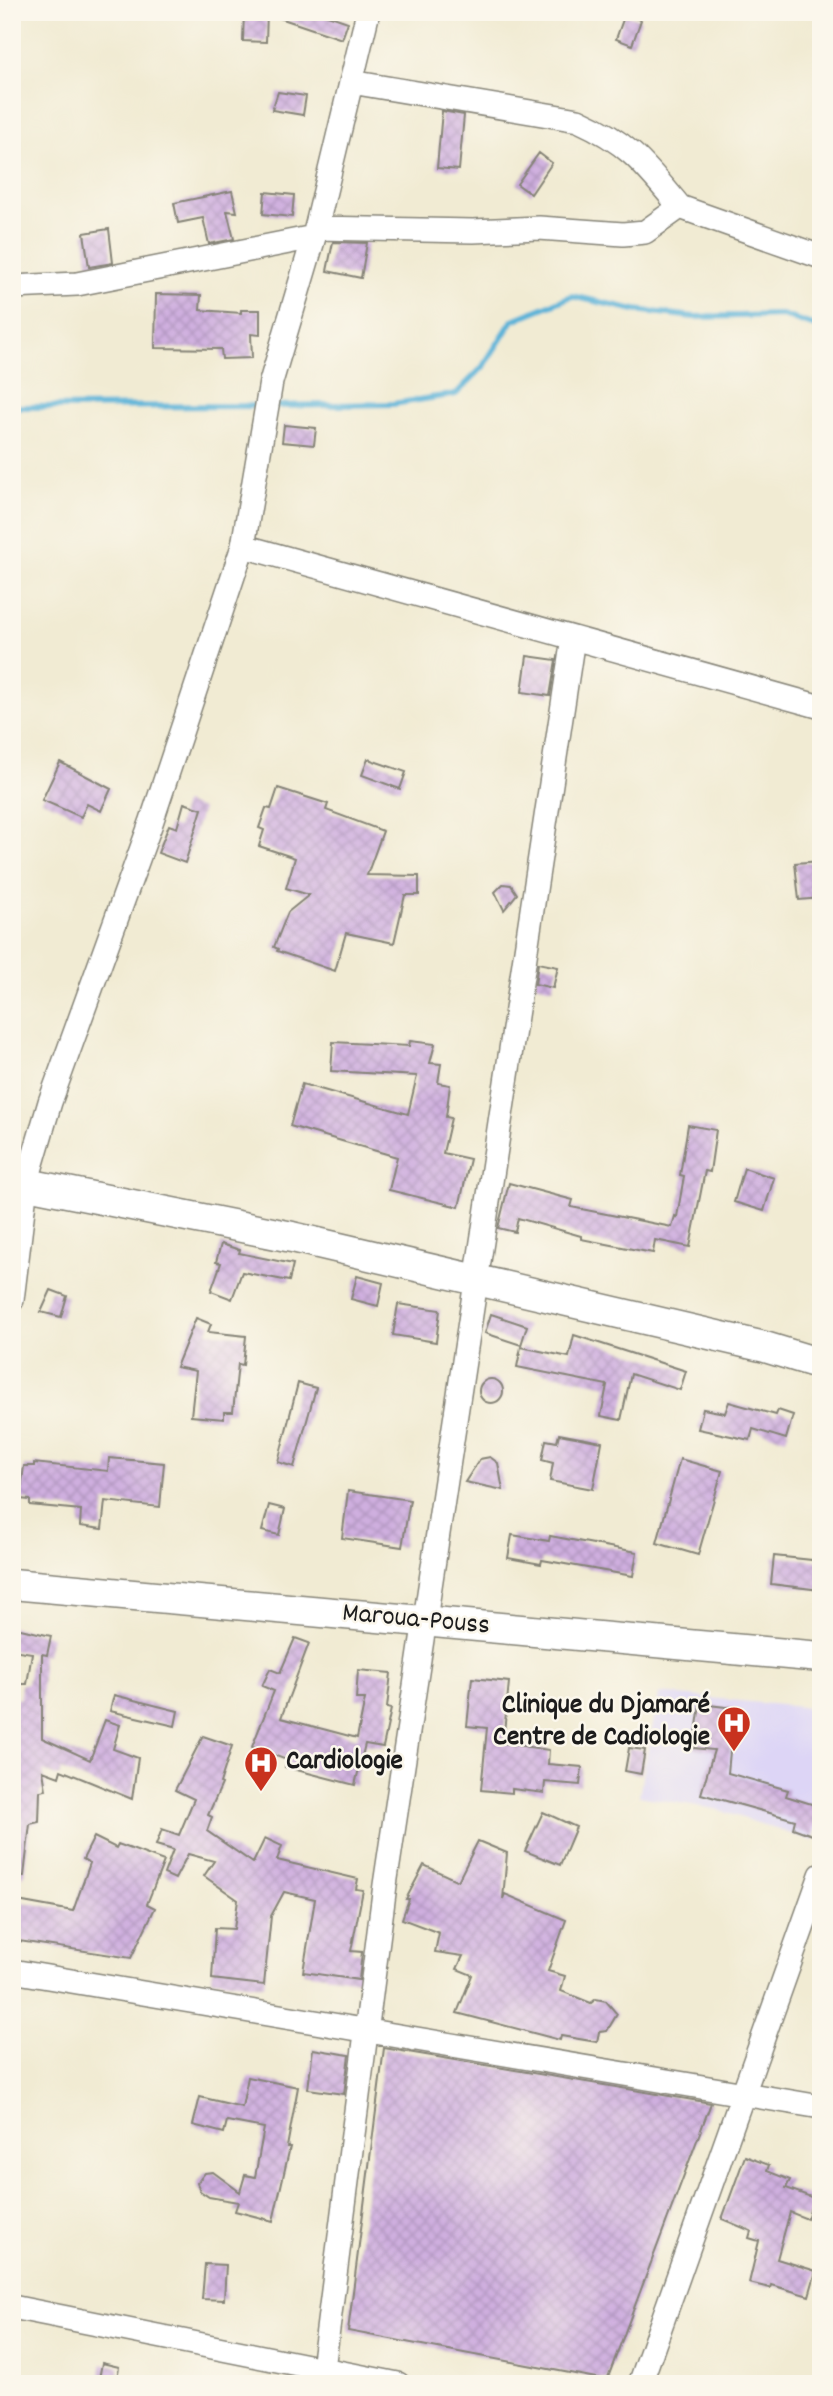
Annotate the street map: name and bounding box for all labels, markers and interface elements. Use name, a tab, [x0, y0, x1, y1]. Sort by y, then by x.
street label: Maroua-Pouss	[341, 1595, 491, 1647]
place label: Clinique du Djamaré Centre de Cadiologie	[493, 1687, 710, 1759]
hospital icon: Clinique du Djamaré Centre de Cadiologie	[715, 1704, 753, 1753]
place label: Cardiologie	[286, 1743, 403, 1783]
hospital icon: Cardiologie	[242, 1744, 280, 1793]

